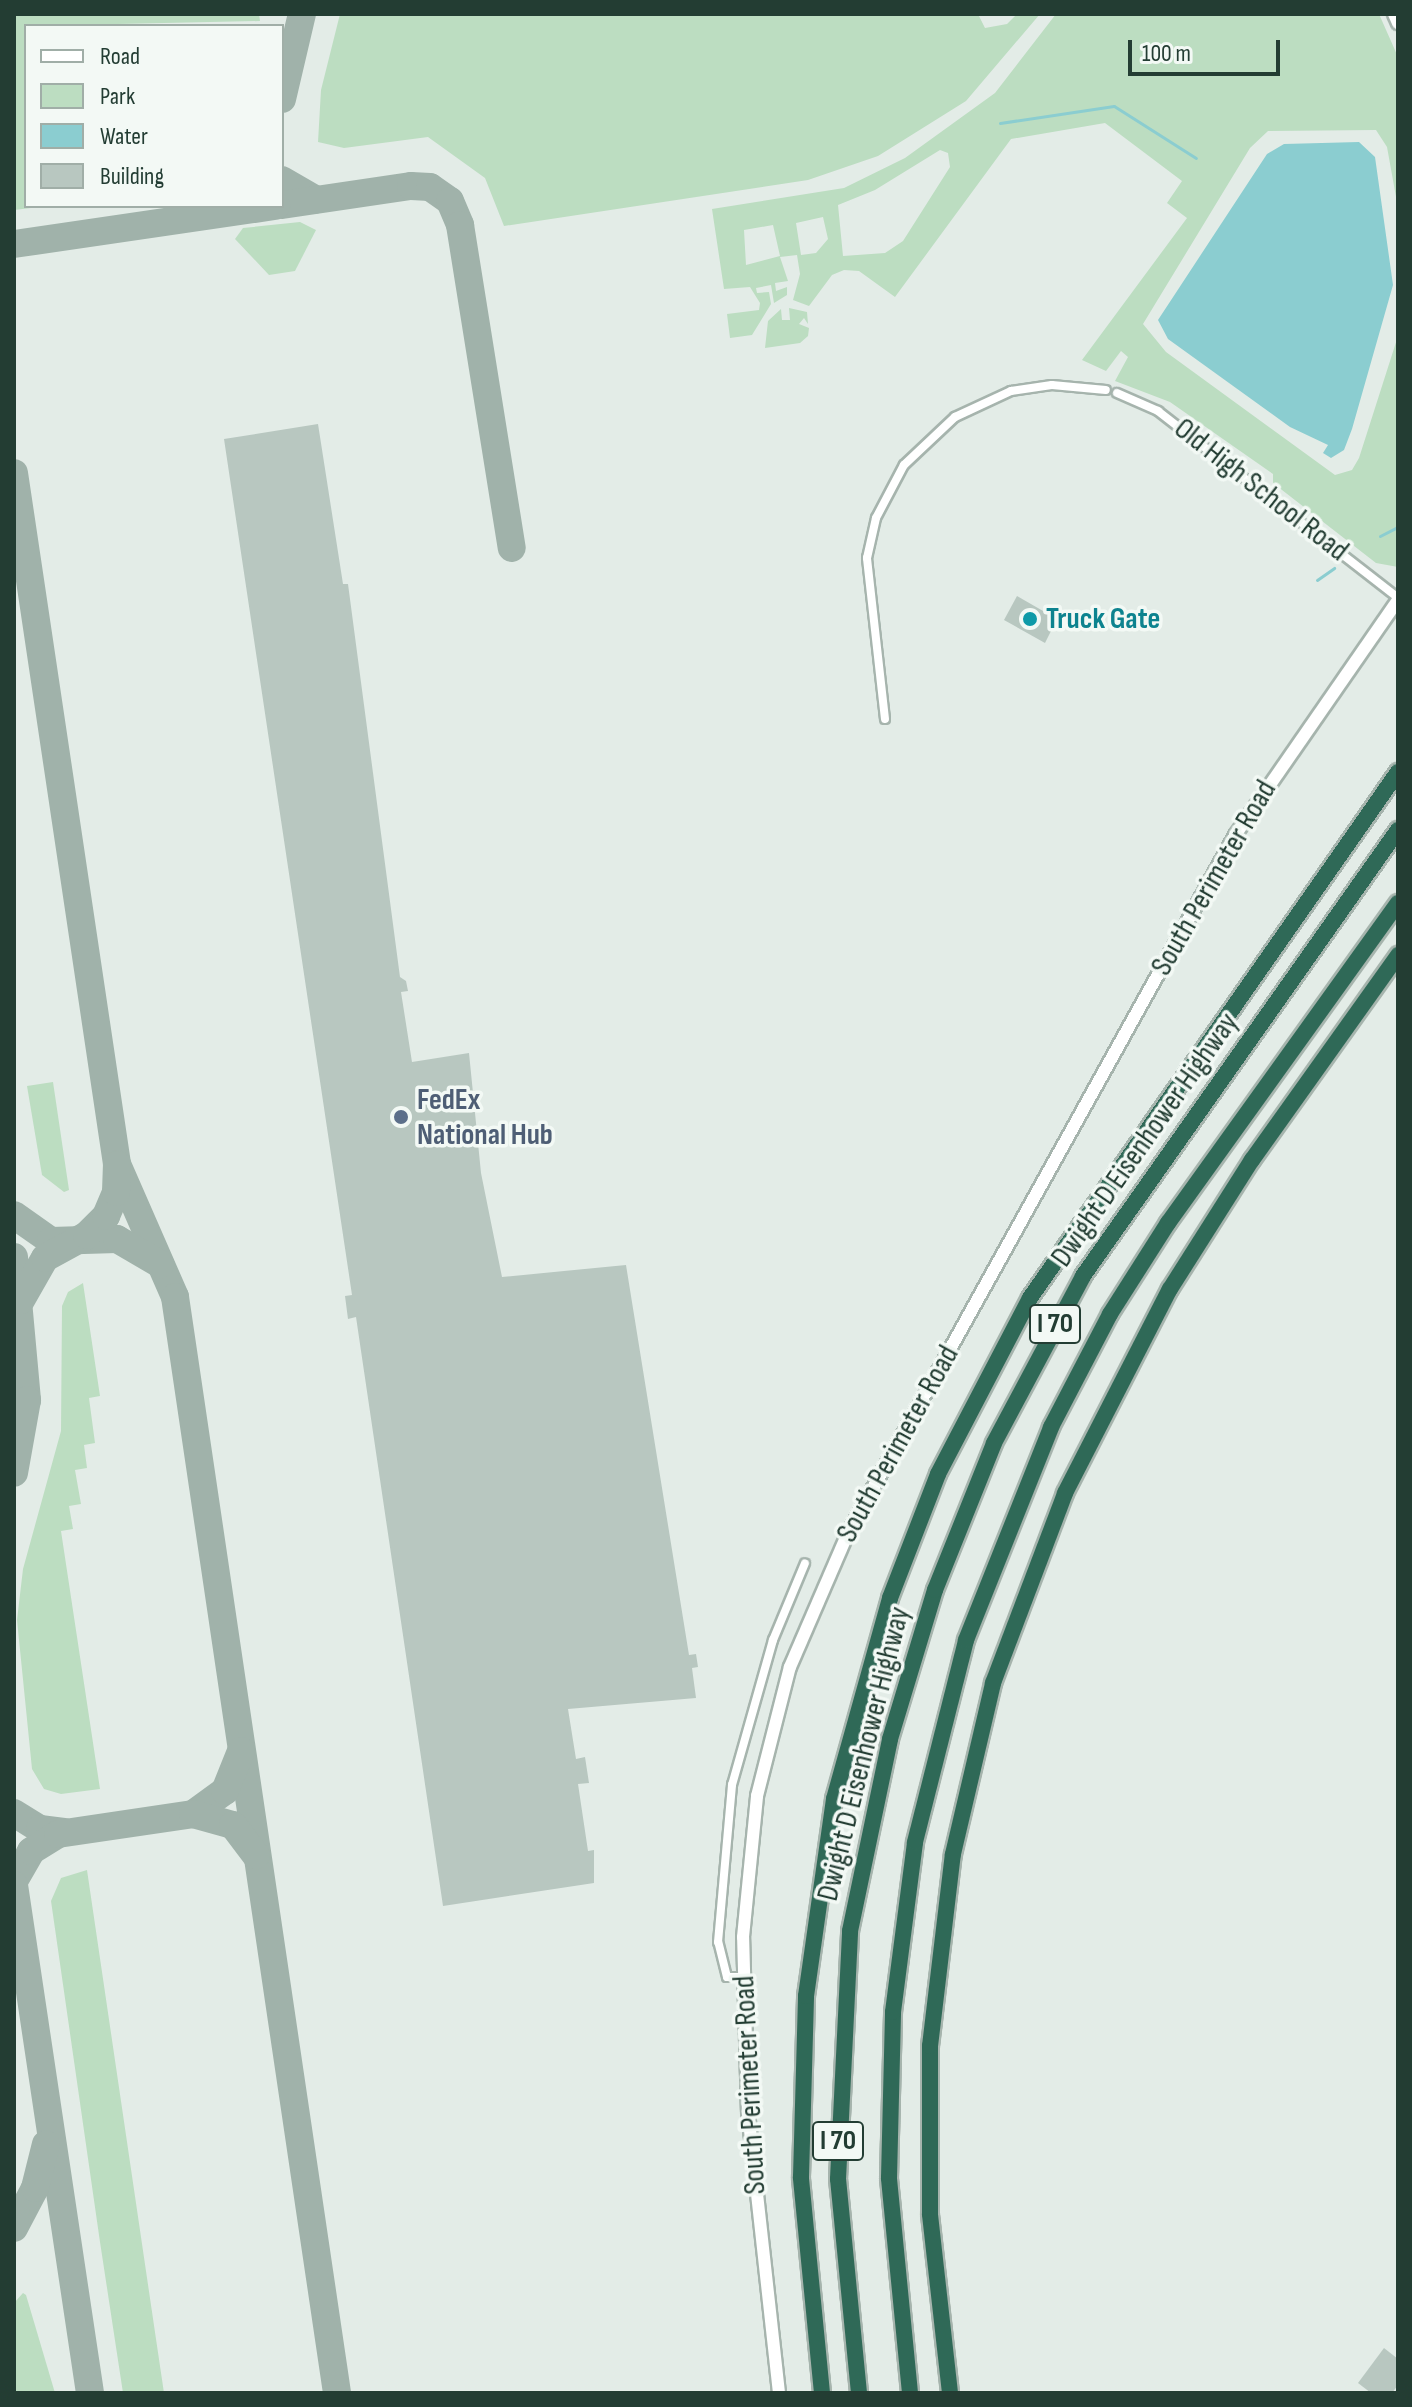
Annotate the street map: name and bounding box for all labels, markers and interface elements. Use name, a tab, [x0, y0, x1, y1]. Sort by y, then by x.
legend	[24, 24, 284, 208]
scale bar	[1132, 24, 1284, 74]
text: 100 m	[1142, 39, 1191, 68]
text: Road	[100, 42, 140, 71]
text: Park	[100, 82, 135, 111]
text: Water	[100, 122, 148, 151]
text: Building	[100, 162, 164, 191]
street label: Old High School Road	[1167, 411, 1355, 569]
place label: Truck Gate	[1046, 601, 1160, 637]
marker: Truck Gate	[1021, 610, 1039, 628]
street label: South Perimeter Road	[1144, 774, 1284, 982]
street label: Dwight D Eisenhower Highway	[1044, 1006, 1246, 1274]
place label: FedEx National Hub	[417, 1082, 553, 1152]
marker: FedEx National Hub	[392, 1108, 410, 1126]
road number: I 70	[1027, 1300, 1083, 1348]
street label: South Perimeter Road	[829, 1339, 967, 1549]
street label: Dwight D Eisenhower Highway	[810, 1603, 918, 1905]
street label: South Perimeter Road	[726, 1975, 774, 2195]
road number: I 70	[810, 2117, 866, 2165]

